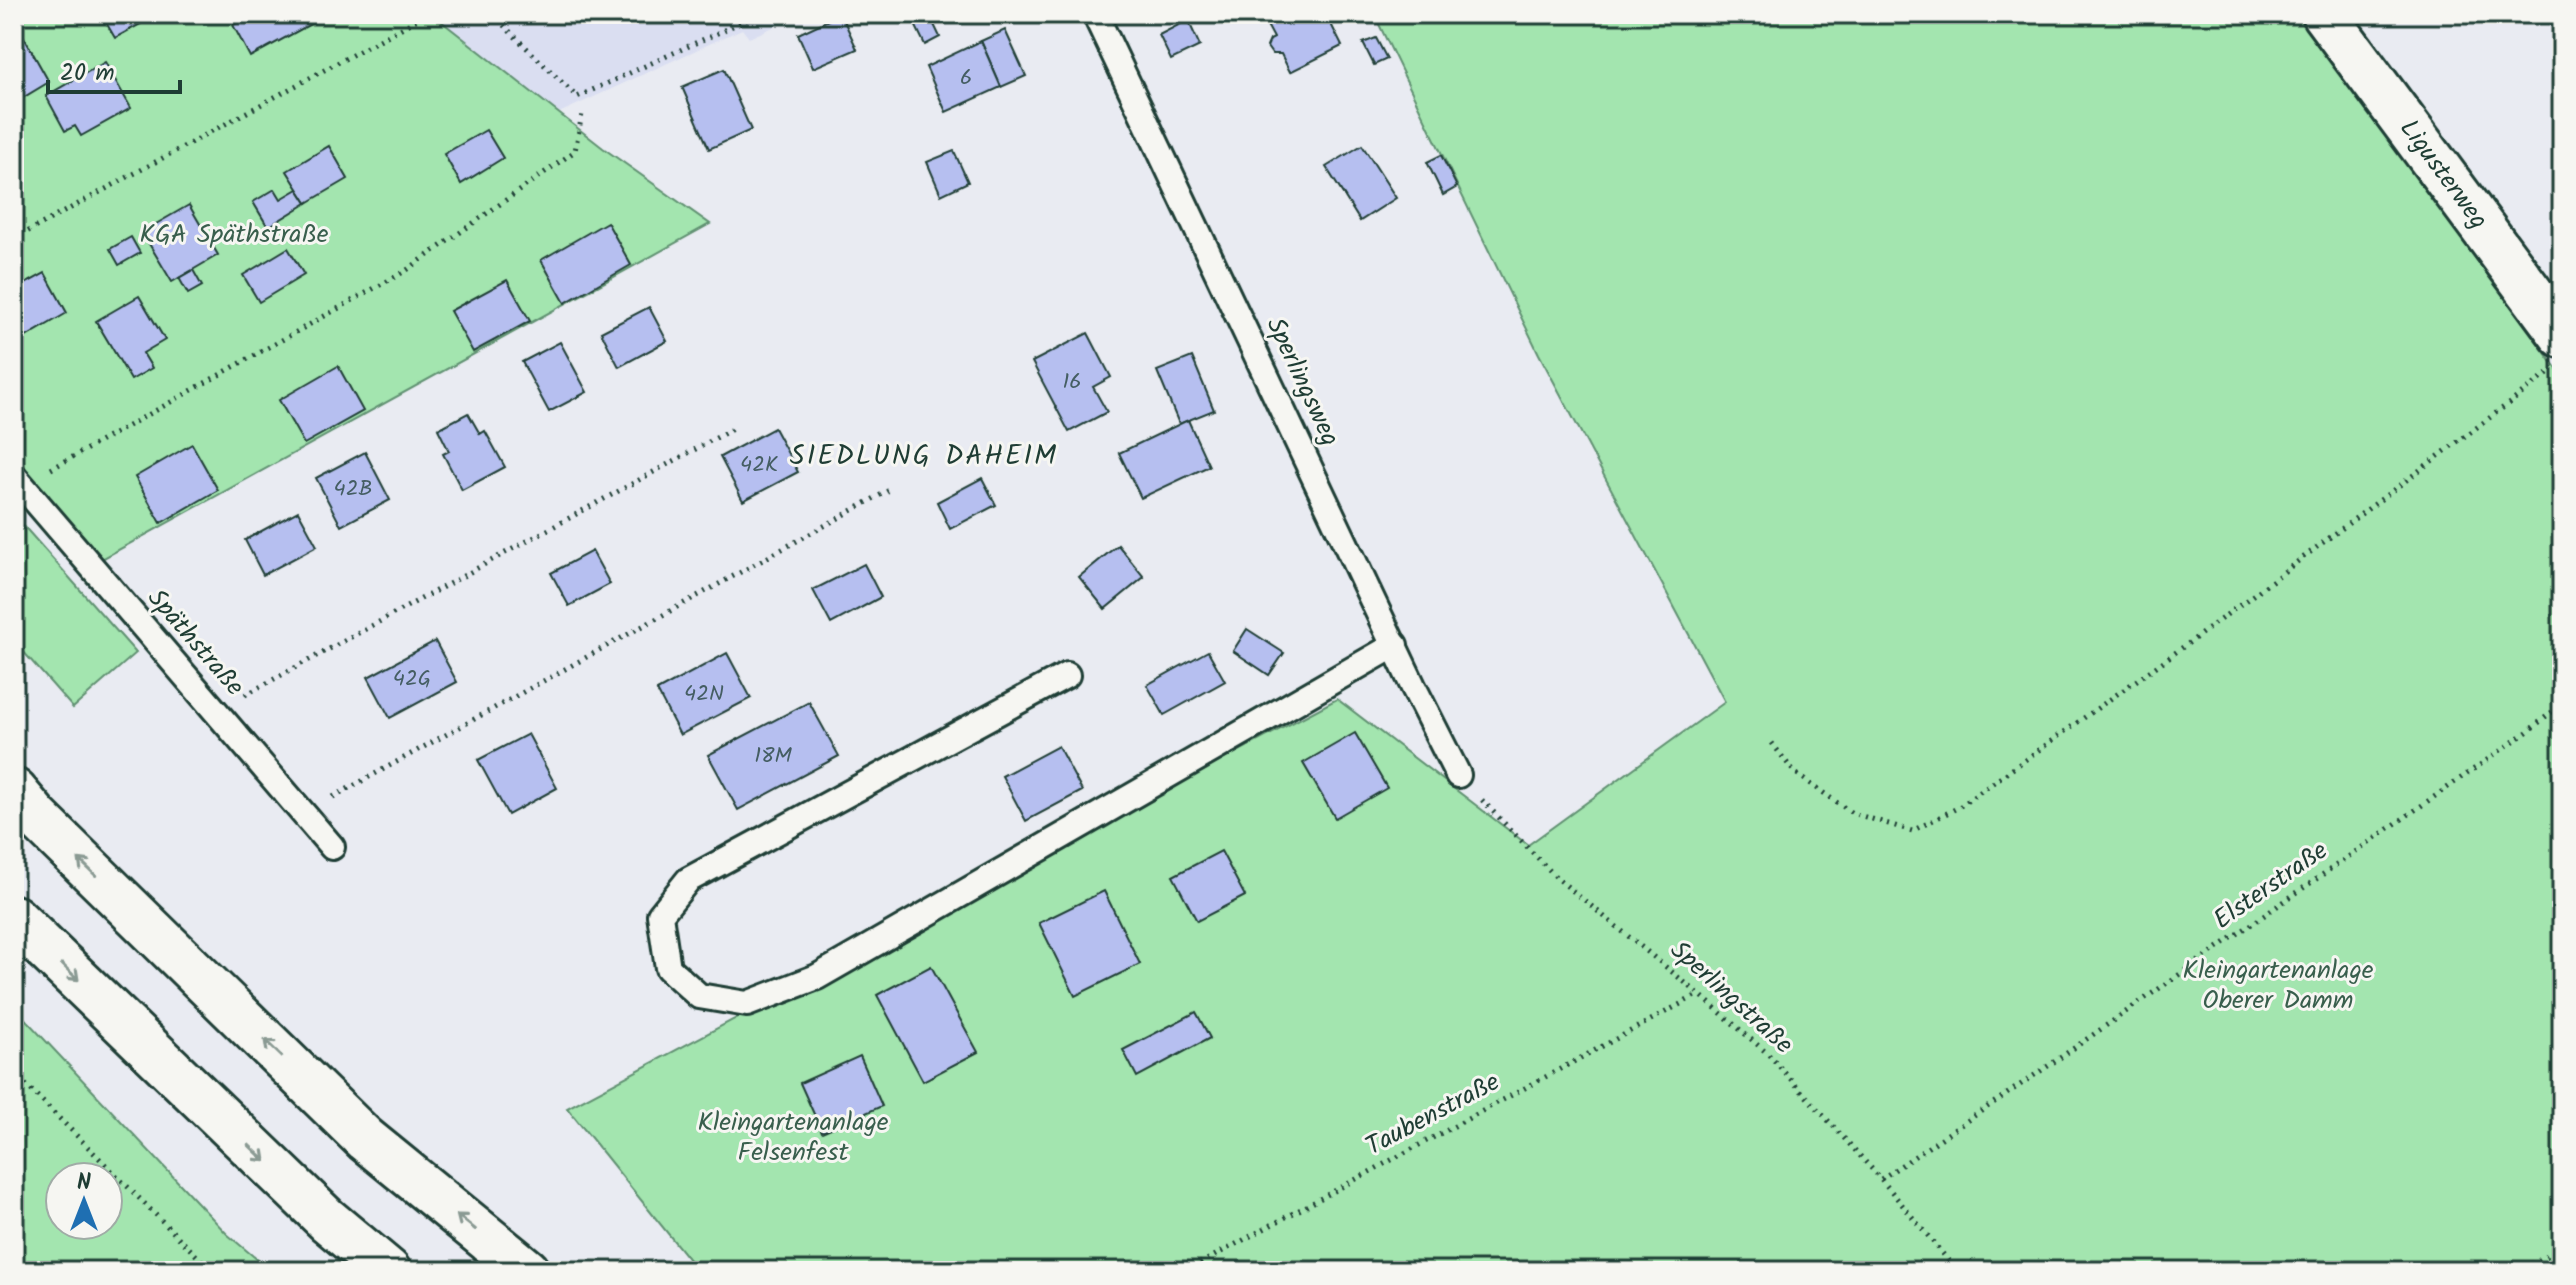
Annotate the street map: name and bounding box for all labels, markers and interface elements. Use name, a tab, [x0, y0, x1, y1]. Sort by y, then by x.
scale bar	[48, 44, 180, 94]
text: 20 m	[60, 54, 115, 93]
house number: 6	[960, 61, 972, 96]
street label: Ligusterweg	[2388, 111, 2498, 239]
park label: KGA Späthstraße	[140, 214, 329, 256]
street label: Sperlingsweg	[1254, 311, 1350, 453]
house number: 16	[1062, 365, 1082, 400]
district label: SIEDLUNG DAHEIM	[790, 434, 1058, 479]
house number: 42K	[740, 448, 778, 483]
house number: 42B	[334, 472, 372, 507]
street label: Späthstraße	[136, 580, 254, 707]
house number: 42G	[393, 662, 431, 697]
house number: 42N	[684, 677, 724, 712]
house number: 18M	[754, 739, 792, 774]
street label: Elsterstraße	[2205, 831, 2337, 941]
one-way arrow	[77, 857, 97, 876]
street label: Sperlingstraße	[1660, 931, 1803, 1065]
park label: Kleingartenanlage Oberer Damm	[2183, 950, 2374, 1022]
one-way arrow	[60, 962, 79, 981]
one-way arrow	[263, 1039, 283, 1058]
street label: Taubenstraße	[1358, 1062, 1508, 1168]
park label: Kleingartenanlage Felsenfest	[698, 1102, 889, 1174]
one-way arrow	[247, 1143, 267, 1162]
north arrow	[44, 1161, 124, 1241]
text: N	[77, 1166, 91, 1201]
one-way arrow	[456, 1213, 477, 1230]

